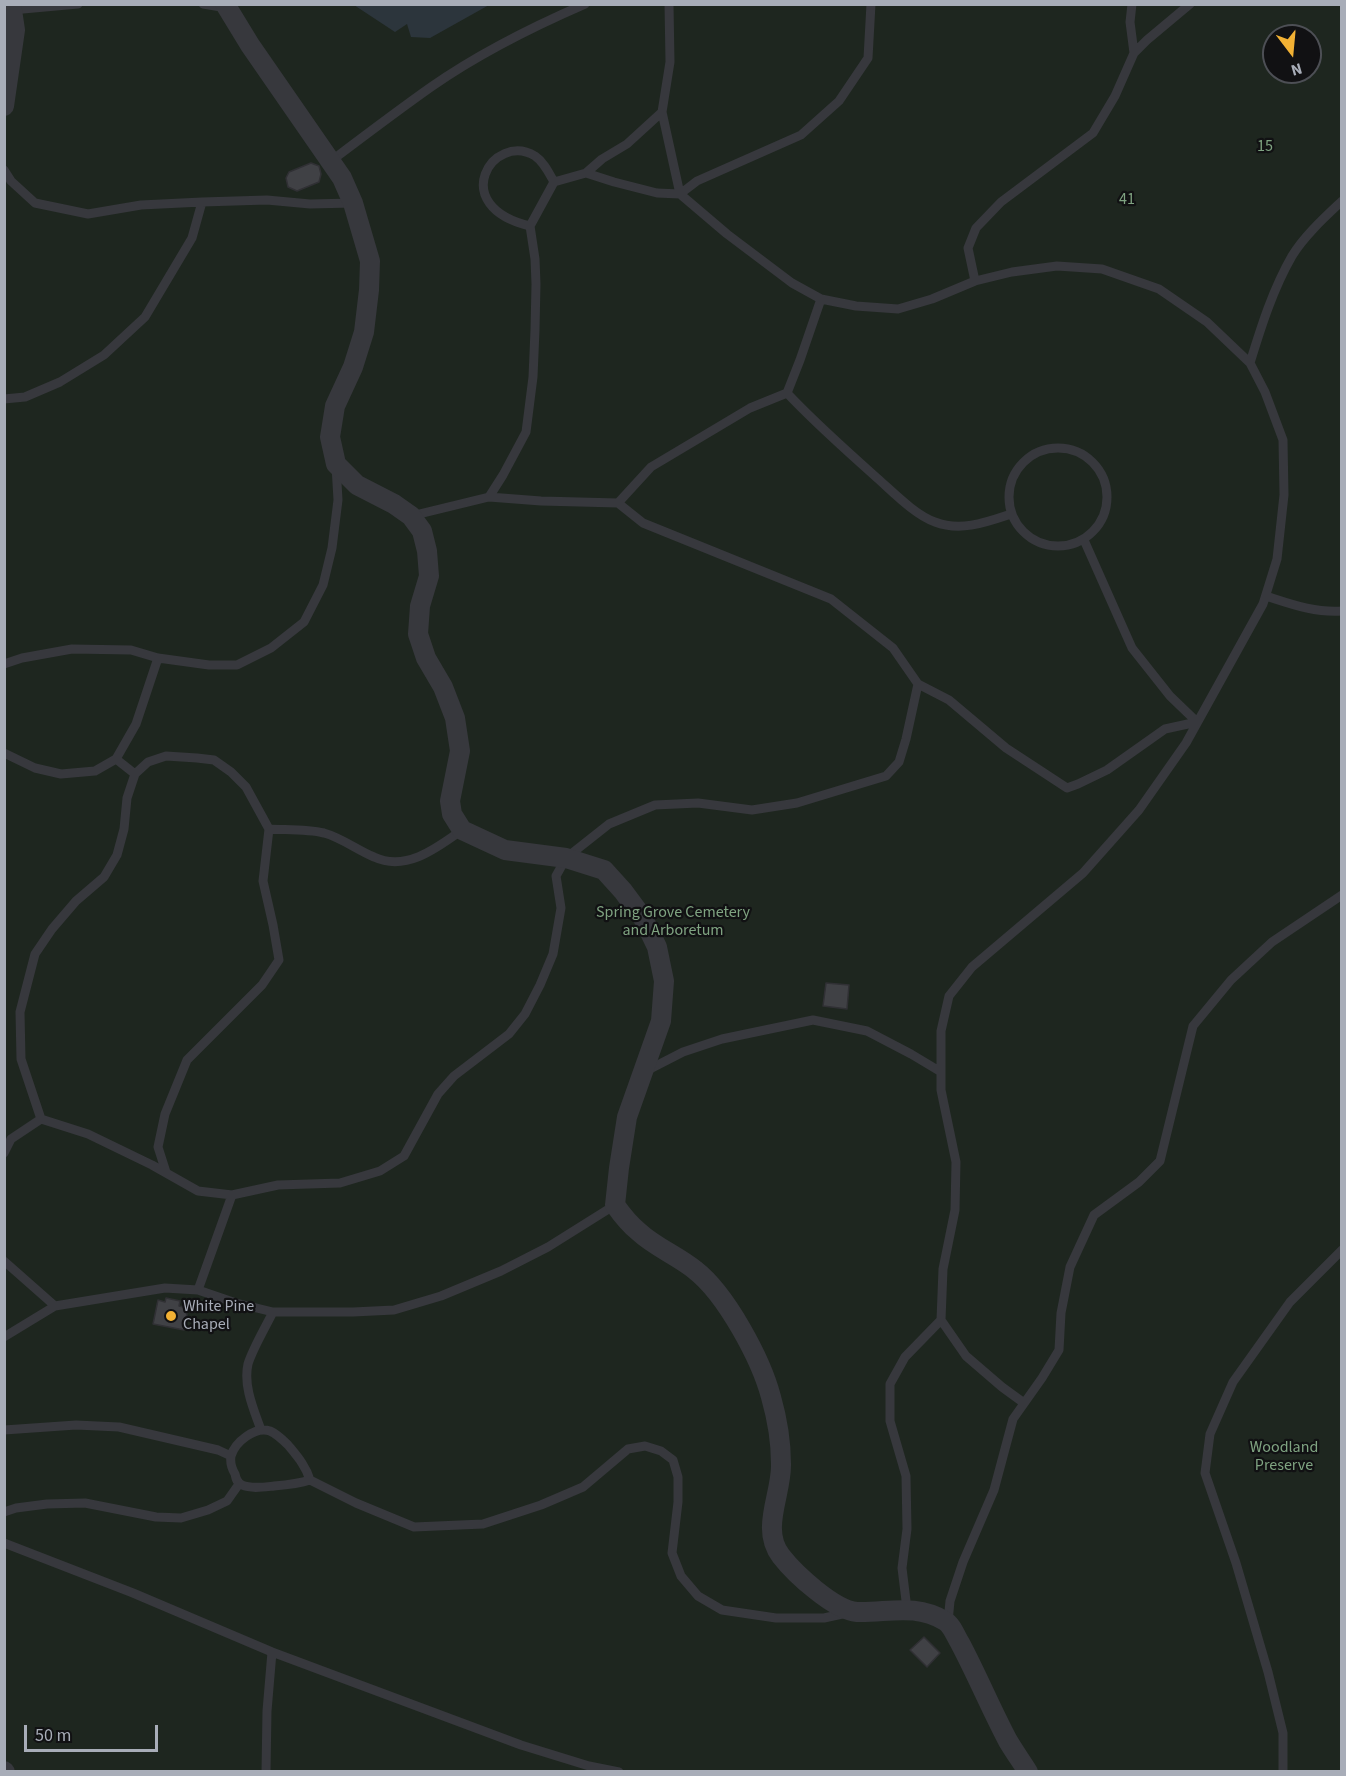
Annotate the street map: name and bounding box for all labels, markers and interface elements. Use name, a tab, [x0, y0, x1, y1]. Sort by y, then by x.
north arrow	[1262, 24, 1322, 84]
text: N	[1288, 57, 1305, 81]
park label: 15	[1257, 137, 1273, 157]
park label: 41	[1119, 190, 1135, 210]
park label: Spring Grove Cemetery and Arboretum	[596, 903, 750, 941]
place label: White Pine Chapel	[183, 1297, 254, 1335]
marker: White Pine Chapel	[164, 1309, 178, 1323]
park label: Woodland Preserve	[1250, 1438, 1318, 1476]
scale bar	[27, 1713, 160, 1751]
text: 50 m	[35, 1723, 71, 1748]

